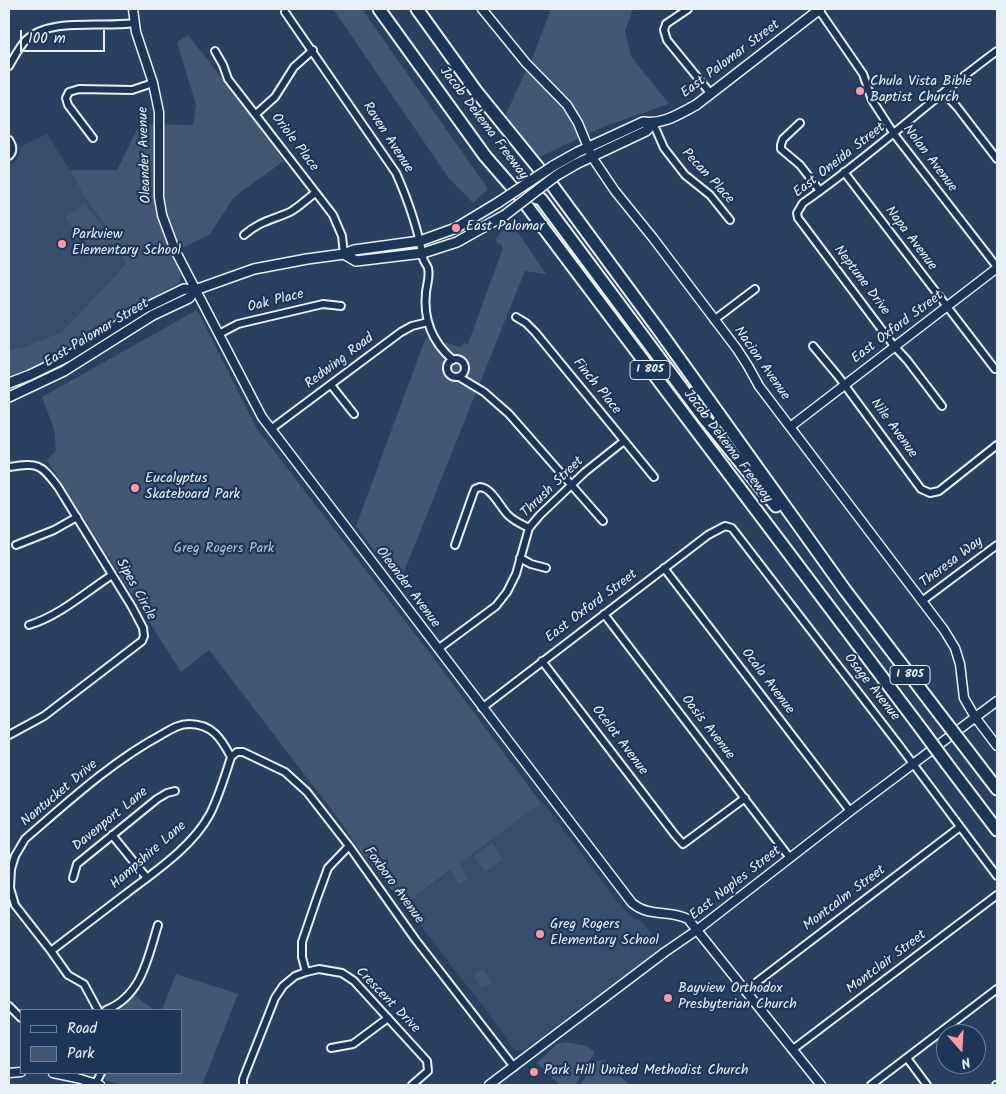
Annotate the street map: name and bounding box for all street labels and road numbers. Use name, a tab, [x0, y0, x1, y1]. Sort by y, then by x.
street label: East Palomar Street	[678, 17, 784, 103]
street label: Jacob Dekema Freeway	[435, 64, 531, 184]
street label: Raven Avenue	[358, 99, 416, 177]
street label: Oleander Avenue	[136, 106, 156, 204]
street label: Oriole Place	[267, 111, 321, 175]
street label: East Oneida Street	[791, 120, 889, 202]
street label: Nolan Avenue	[898, 122, 960, 196]
street label: Pecan Place	[677, 146, 737, 208]
street label: Napa Avenue	[880, 204, 940, 274]
street label: Neptune Drive	[829, 243, 893, 319]
street label: Oak Place	[246, 287, 306, 317]
street label: East Oxford Street	[849, 288, 947, 368]
street label: East Palomar Street	[42, 296, 152, 372]
street label: Nacion Avenue	[729, 324, 793, 404]
street label: Redwing Road	[302, 331, 378, 393]
street label: Finch Place	[568, 355, 624, 419]
road number: I 805	[630, 360, 670, 380]
street label: Jacob Dekema Freeway	[679, 387, 775, 507]
street label: Nile Avenue	[866, 396, 920, 462]
street label: Thrush Street	[518, 454, 588, 522]
street label: Theresa Way	[917, 534, 987, 592]
street label: Oleander Avenue	[371, 544, 443, 632]
street label: Sipes Circle	[111, 556, 159, 624]
street label: East Oxford Street	[543, 567, 641, 647]
street label: Ocala Avenue	[737, 646, 797, 718]
street label: Osage Avenue	[839, 651, 903, 725]
road number: I 805	[890, 666, 930, 684]
street label: Oasis Avenue	[677, 692, 737, 764]
street label: Ocelot Avenue	[587, 703, 651, 779]
street label: Nantucket Drive	[18, 757, 102, 831]
street label: Davenport Lane	[70, 785, 152, 855]
street label: Hampshire Lane	[108, 818, 190, 894]
street label: East Naples Street	[687, 843, 785, 925]
street label: Foxboro Avenue	[359, 844, 427, 928]
street label: Montcalm Street	[801, 863, 889, 935]
street label: Montclair Street	[844, 928, 930, 998]
street label: Crescent Drive	[351, 964, 423, 1038]

